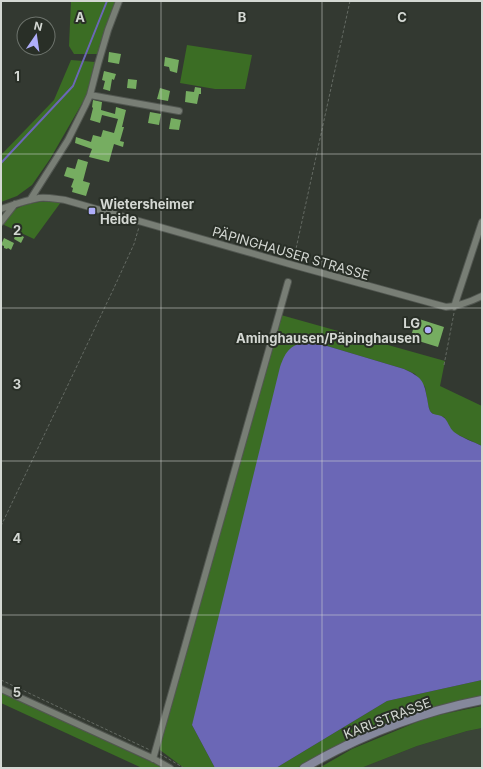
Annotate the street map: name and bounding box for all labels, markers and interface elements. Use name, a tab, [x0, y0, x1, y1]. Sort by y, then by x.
text: A	[75, 9, 85, 25]
text: B	[238, 9, 247, 25]
text: C	[397, 9, 407, 25]
north arrow	[16, 16, 56, 56]
text: N	[33, 18, 44, 34]
text: 1	[14, 68, 20, 84]
place label: Wietersheimer Heide	[100, 196, 195, 227]
marker: Wietersheimer Heide	[87, 206, 97, 216]
text: 2	[13, 222, 21, 238]
street label: PÄPINGHAUSER STRASSE	[211, 223, 371, 283]
place label: LG Aminghausen/Päpinghausen	[236, 315, 420, 346]
marker: LG Aminghausen/Päpinghausen	[423, 325, 433, 335]
text: 3	[13, 376, 21, 392]
text: 4	[13, 530, 22, 546]
text: 5	[13, 684, 21, 700]
street label: KARLSTRASSE	[341, 694, 433, 742]

